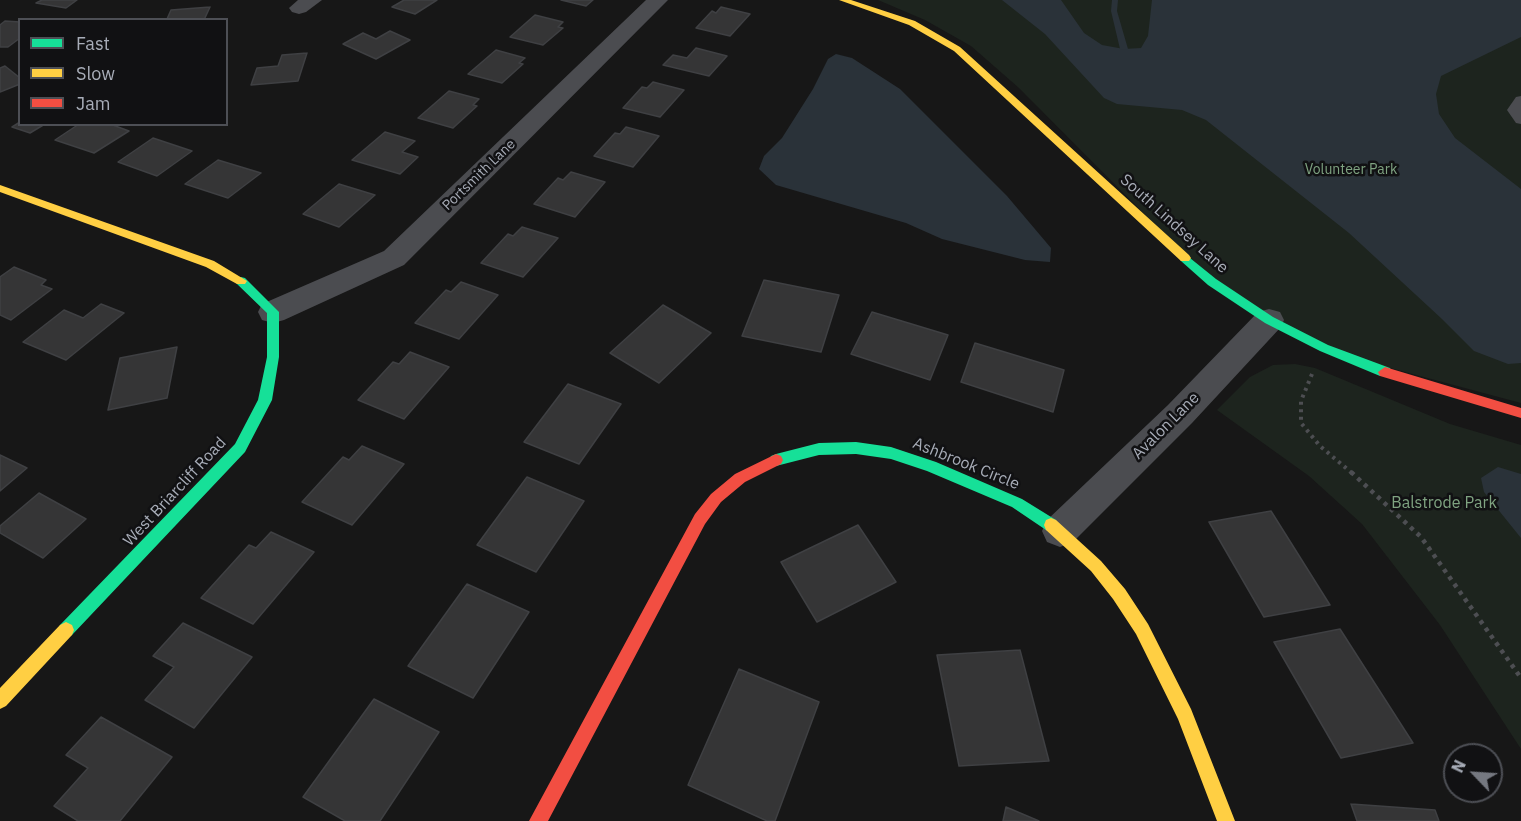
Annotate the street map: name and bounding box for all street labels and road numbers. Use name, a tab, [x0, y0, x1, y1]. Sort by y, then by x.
street label: Portsmith Lane	[439, 136, 519, 214]
street label: South Lindsey Lane	[1116, 170, 1232, 278]
street label: Avalon Lane	[1129, 389, 1203, 463]
street label: West Briarcliff Road	[120, 434, 230, 550]
street label: Ashbrook Circle	[910, 434, 1022, 494]

